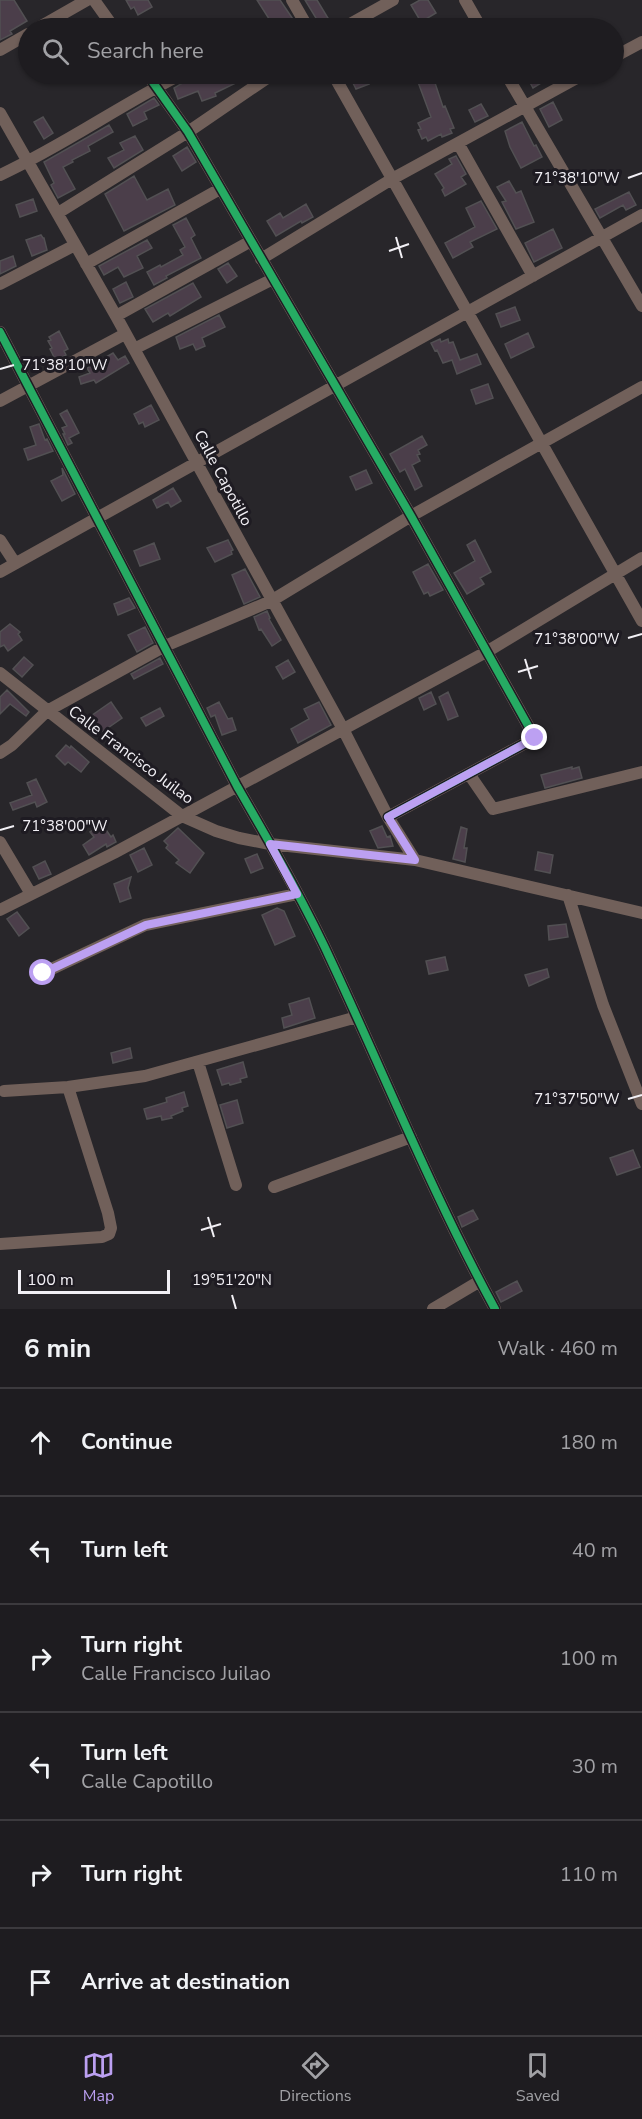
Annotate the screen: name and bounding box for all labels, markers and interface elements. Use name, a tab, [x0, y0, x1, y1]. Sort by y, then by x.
search box	[18, 18, 624, 84]
icon: search	[39, 35, 72, 68]
text: Search here	[87, 36, 204, 66]
text: 71°38'10"W	[534, 168, 620, 188]
text: 71°38'10"W	[22, 355, 108, 375]
street label: Calle Capotillo	[188, 426, 258, 530]
text: 71°38'00"W	[534, 629, 620, 649]
street label: Calle Francisco Juilao	[64, 701, 198, 810]
route end	[521, 724, 547, 750]
text: 71°38'00"W	[22, 816, 108, 836]
route start	[29, 959, 55, 985]
text: 71°37'50"W	[534, 1089, 620, 1109]
scale bar	[18, 1267, 170, 1294]
text: 100 m	[27, 1269, 74, 1291]
text: 19°51'20"N	[192, 1270, 272, 1290]
text: 6 min	[24, 1331, 91, 1366]
text: Walk · 460 m	[498, 1335, 618, 1362]
icon: ahead	[24, 1426, 57, 1459]
text: Continue	[81, 1427, 172, 1457]
text: 180 m	[560, 1429, 618, 1456]
icon: left	[24, 1534, 57, 1567]
text: Turn left	[81, 1535, 168, 1565]
text: 40 m	[572, 1537, 618, 1564]
text: Turn right	[81, 1630, 182, 1660]
icon: right	[24, 1642, 57, 1675]
text: 100 m	[560, 1645, 618, 1672]
text: Calle Francisco Juilao	[81, 1660, 271, 1687]
text: Turn left	[81, 1738, 168, 1768]
icon: left	[24, 1750, 57, 1783]
text: 30 m	[572, 1753, 618, 1780]
text: Calle Capotillo	[81, 1768, 213, 1795]
icon: right	[24, 1858, 57, 1891]
text: Turn right	[81, 1859, 182, 1889]
text: 110 m	[560, 1861, 618, 1888]
icon: arrive	[24, 1966, 57, 1999]
text: Arrive at destination	[81, 1967, 290, 1997]
tab: Map	[82, 2049, 115, 2107]
tab: Directions	[279, 2049, 351, 2107]
tab: Saved	[516, 2049, 560, 2107]

